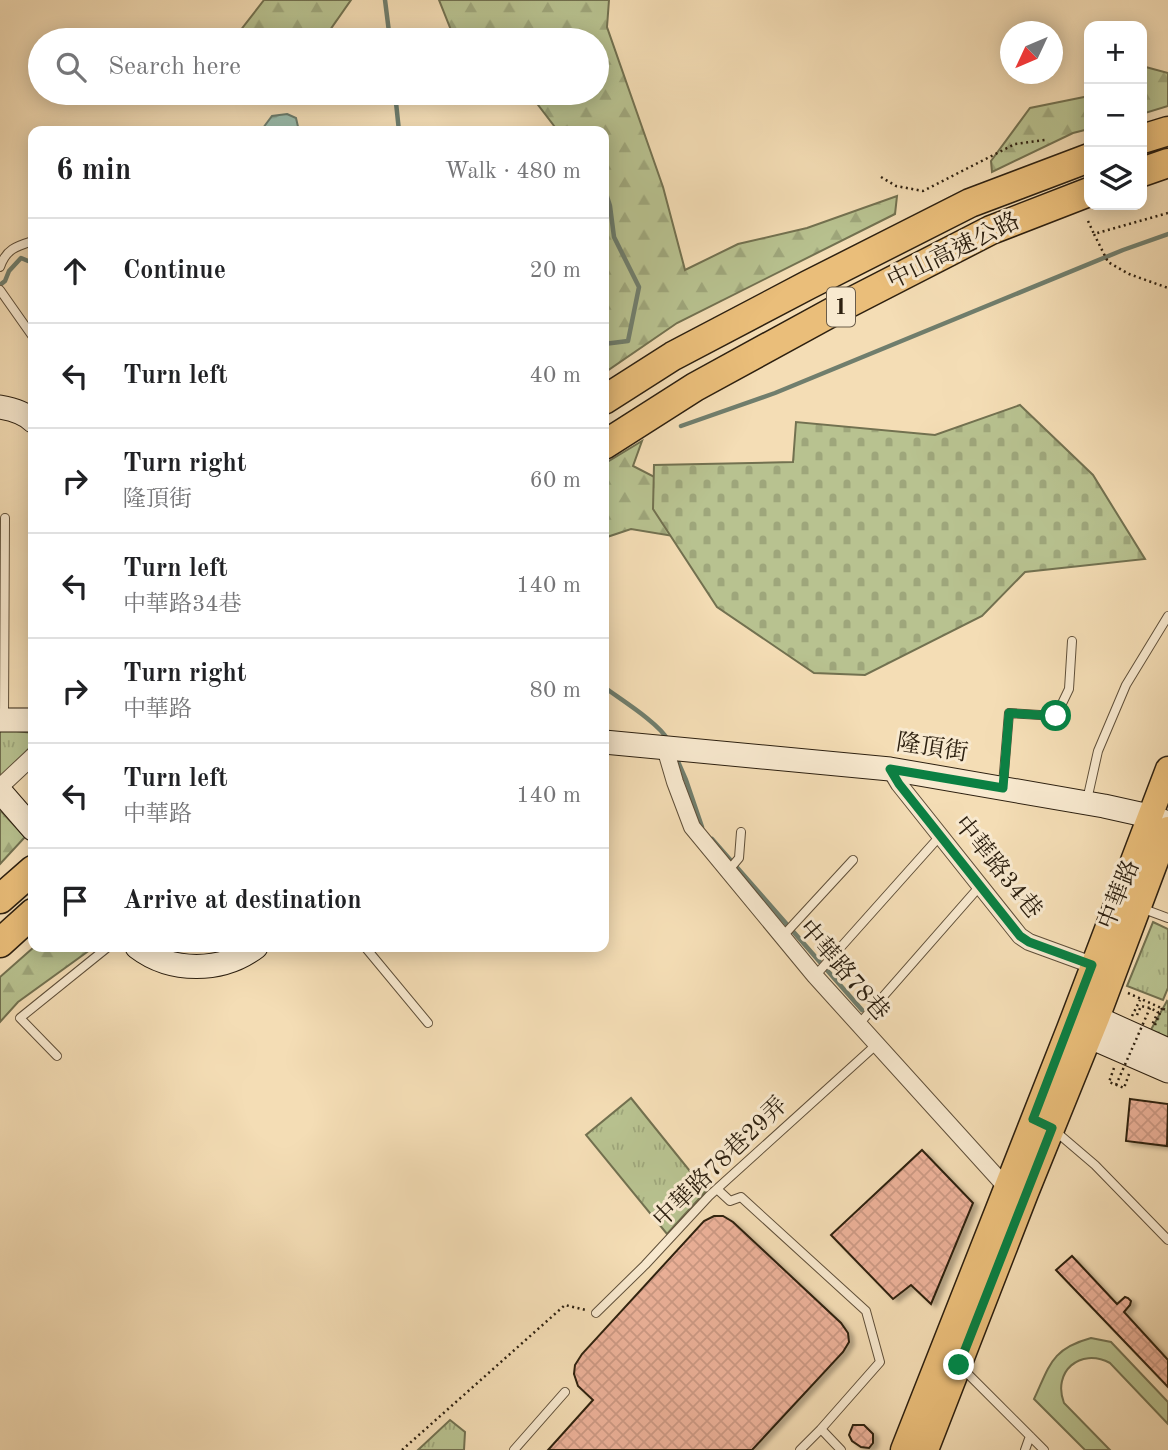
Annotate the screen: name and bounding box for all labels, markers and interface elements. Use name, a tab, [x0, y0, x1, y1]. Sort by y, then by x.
north arrow	[1000, 21, 1063, 84]
map controls	[1084, 21, 1147, 210]
button: +	[1084, 21, 1147, 84]
search box	[28, 28, 609, 105]
icon: search	[52, 48, 90, 86]
text: Search here	[108, 54, 241, 80]
button: −	[1084, 84, 1147, 147]
button: layers	[1084, 147, 1147, 210]
text: 6 min	[56, 156, 131, 186]
text: Walk · 480 m	[445, 160, 581, 183]
street label: 中山高速公路	[883, 207, 1024, 294]
icon: ahead	[56, 252, 94, 290]
text: Continue	[123, 258, 226, 284]
text: 20 m	[530, 259, 581, 282]
road number: 1	[827, 288, 855, 326]
icon: left	[56, 357, 94, 395]
text: Turn left	[123, 363, 228, 389]
text: 40 m	[530, 364, 581, 387]
text: Turn right	[123, 451, 246, 477]
icon: right	[56, 462, 94, 500]
text: 60 m	[530, 469, 581, 492]
text: 隆頂街	[123, 488, 192, 511]
text: Turn left	[123, 556, 228, 582]
icon: left	[56, 567, 94, 605]
text: 140 m	[516, 574, 581, 597]
text: 中華路34巷	[123, 593, 242, 616]
text: Turn right	[123, 661, 246, 687]
icon: right	[56, 672, 94, 710]
text: 80 m	[530, 679, 581, 702]
text: 中華路	[123, 698, 192, 721]
route start	[1040, 700, 1071, 731]
street label: 隆頂街	[895, 729, 970, 766]
text: Turn left	[123, 766, 228, 792]
icon: left	[56, 777, 94, 815]
text: 140 m	[516, 784, 581, 807]
text: 中華路	[123, 803, 192, 826]
street label: 中華路34巷	[949, 810, 1048, 924]
street label: 中華路	[1093, 856, 1145, 933]
icon: arrive	[56, 882, 94, 920]
text: Arrive at destination	[123, 888, 362, 914]
street label: 中華路78巷	[793, 914, 895, 1026]
street label: 中華路78巷29弄	[647, 1091, 793, 1233]
route end	[943, 1349, 974, 1380]

